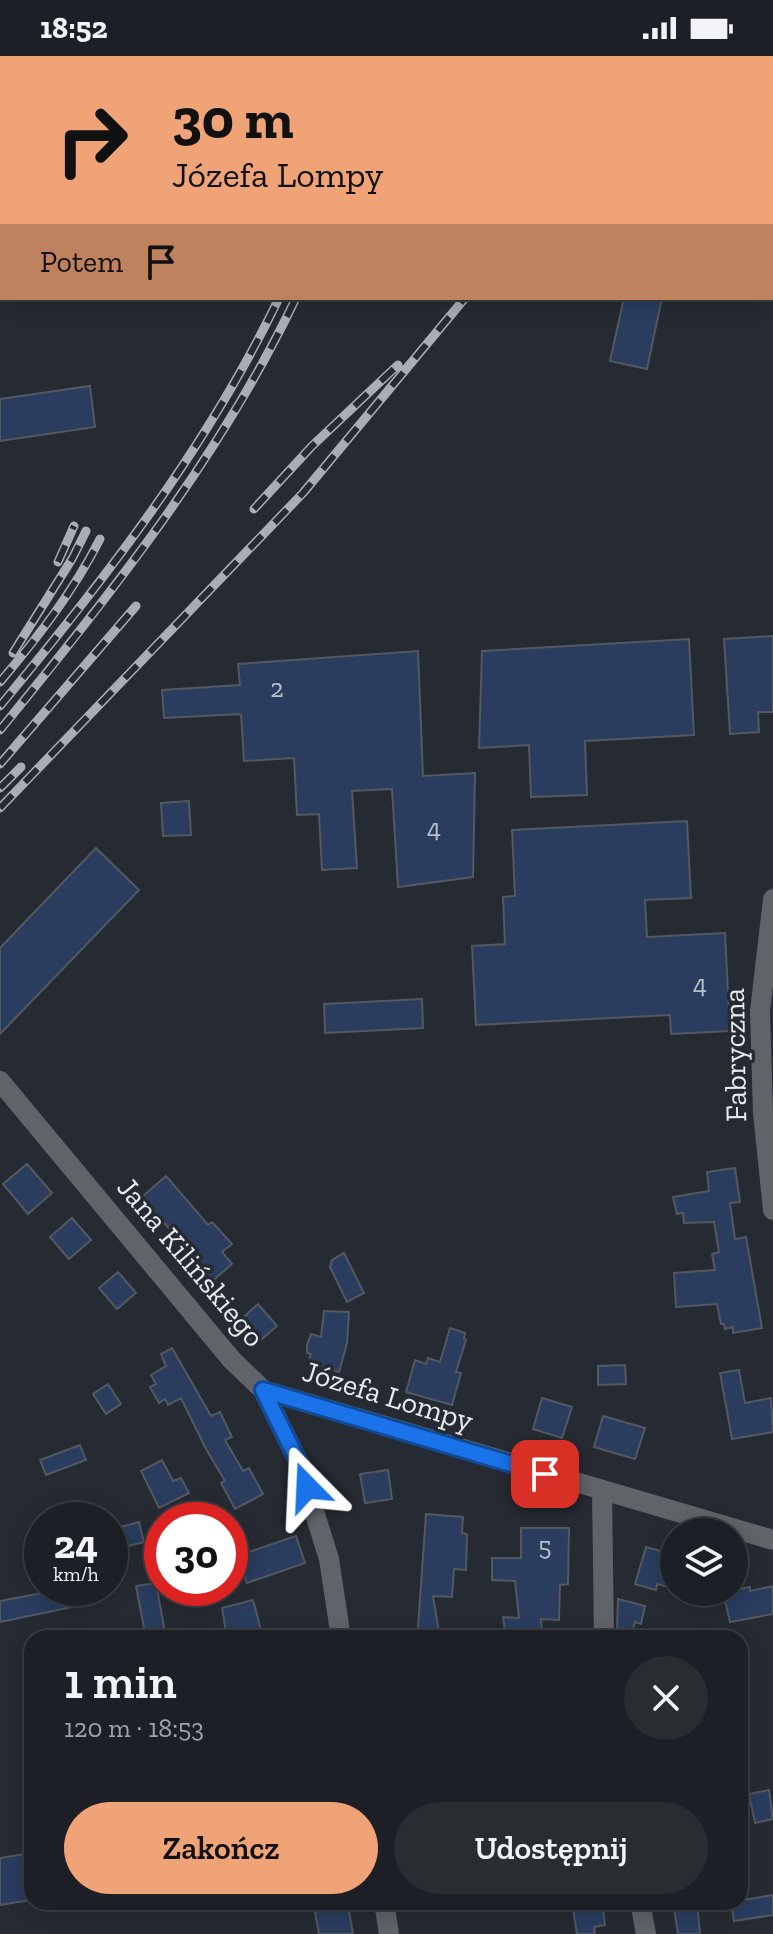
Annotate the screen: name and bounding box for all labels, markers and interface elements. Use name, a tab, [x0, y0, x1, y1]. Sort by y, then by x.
text: 18:52	[40, 10, 108, 46]
text: 30 m	[172, 85, 294, 152]
icon: right	[40, 88, 144, 192]
text: Józefa Lompy	[172, 153, 383, 196]
icon: arrive	[139, 240, 183, 284]
text: Potem	[40, 244, 123, 280]
house number: 2	[270, 672, 284, 704]
house number: 4	[427, 812, 441, 844]
house number: 4	[693, 968, 707, 1000]
street label: Fabryczna	[716, 988, 754, 1122]
street label: Jana Kilińskiego	[110, 1170, 272, 1354]
street label: Józefa Lompy	[299, 1353, 478, 1439]
pin	[511, 1440, 579, 1508]
position arrow	[265, 1445, 349, 1529]
icon: arrive	[523, 1452, 567, 1496]
speed limit sign: 30	[144, 1502, 248, 1606]
map controls	[660, 1518, 748, 1606]
button: layers	[660, 1518, 748, 1606]
text: 24	[54, 1520, 98, 1568]
house number: 5	[538, 1530, 552, 1562]
text: km/h	[53, 1562, 99, 1586]
text: 1 min	[64, 1653, 177, 1710]
button: close	[624, 1656, 708, 1740]
text: 120 m · 18:53	[64, 1712, 204, 1744]
button: Zakończ	[64, 1802, 378, 1894]
button: Udostępnij	[394, 1802, 708, 1894]

